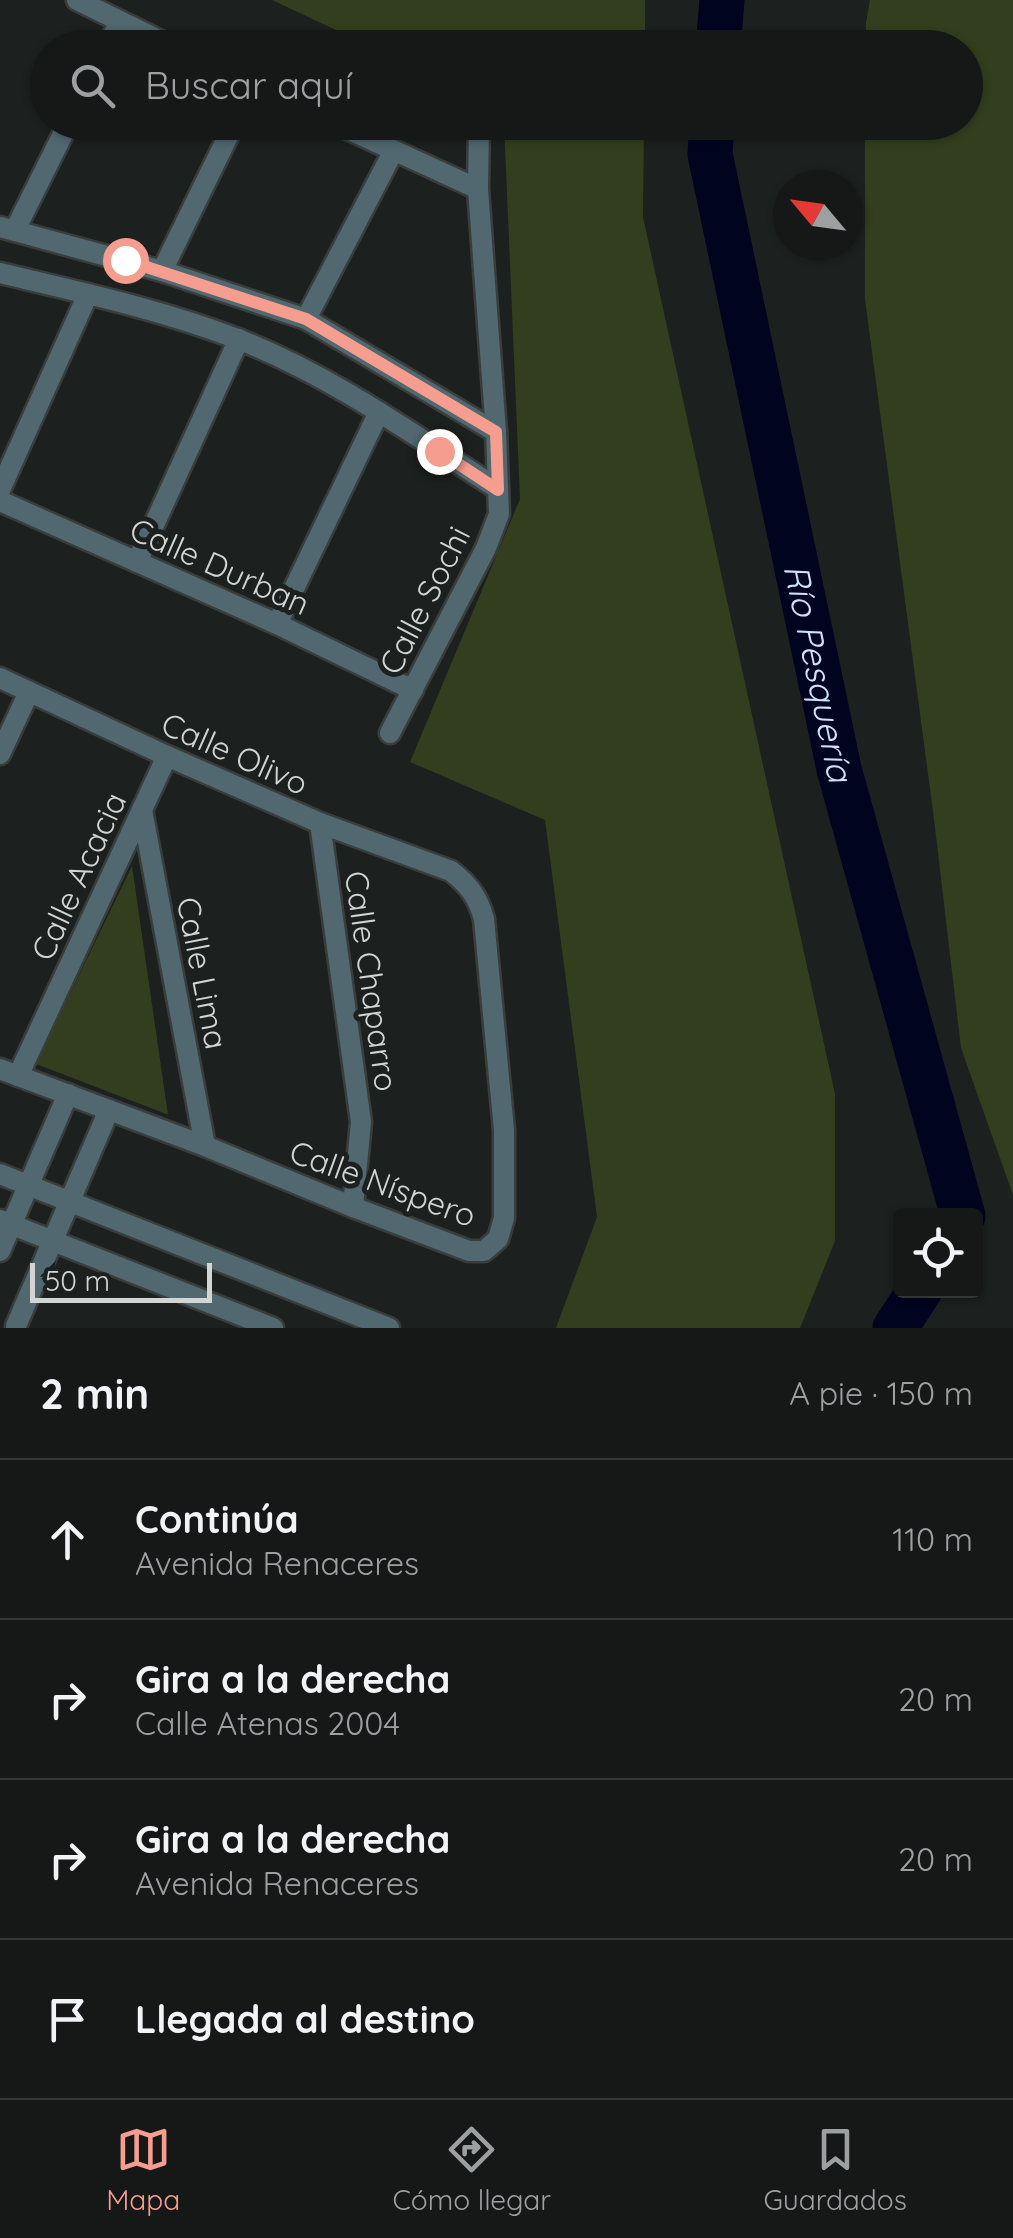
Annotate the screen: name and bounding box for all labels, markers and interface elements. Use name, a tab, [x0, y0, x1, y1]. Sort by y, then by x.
search box	[30, 30, 983, 140]
icon: search	[65, 58, 120, 113]
text: Buscar aquí	[145, 61, 353, 109]
north arrow	[773, 170, 863, 260]
route start	[103, 238, 149, 284]
route end	[417, 429, 463, 475]
street label: Calle Durban	[124, 509, 316, 623]
street label: Calle Sochi	[370, 519, 478, 681]
water label: Río Pesquería	[775, 560, 864, 788]
street label: Calle Olivo	[155, 703, 315, 803]
street label: Calle Acacia	[22, 786, 134, 966]
street label: Calle Chaparro	[337, 868, 407, 1094]
street label: Calle Lima	[169, 894, 237, 1052]
street label: Calle Níspero	[285, 1131, 481, 1235]
map controls	[893, 1208, 983, 1298]
button: locate	[893, 1208, 983, 1298]
scale bar	[30, 1258, 212, 1302]
text: 50 m	[45, 1263, 110, 1298]
text: 2 min	[40, 1367, 149, 1420]
text: A pie · 150 m	[789, 1373, 973, 1413]
text: Continúa	[135, 1495, 299, 1543]
icon: ahead	[40, 1512, 95, 1567]
text: 110 m	[892, 1519, 973, 1559]
text: Avenida Renaceres	[135, 1543, 419, 1583]
text: Gira a la derecha	[135, 1655, 450, 1703]
icon: right	[40, 1672, 95, 1727]
text: 20 m	[898, 1679, 973, 1719]
text: Calle Atenas 2004	[135, 1703, 400, 1743]
text: Gira a la derecha	[135, 1815, 450, 1863]
icon: right	[40, 1832, 95, 1887]
text: 20 m	[898, 1839, 973, 1879]
text: Avenida Renaceres	[135, 1863, 419, 1903]
icon: arrive	[40, 1992, 95, 2047]
text: Llegada al destino	[135, 1995, 475, 2043]
tab: Mapa	[106, 2122, 180, 2217]
tab: Cómo llegar	[392, 2122, 551, 2217]
tab: Guardados	[763, 2122, 907, 2217]

